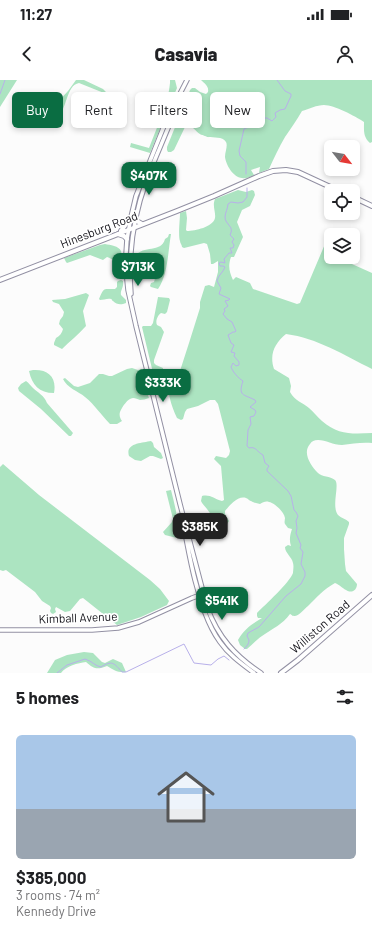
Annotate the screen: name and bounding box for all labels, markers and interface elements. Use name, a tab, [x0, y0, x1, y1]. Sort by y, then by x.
text: 11:27	[20, 5, 52, 23]
icon: back	[16, 43, 38, 65]
text: Casavia	[155, 43, 217, 65]
icon: person	[334, 43, 356, 65]
chip: Buy	[12, 92, 63, 128]
chip: Rent	[71, 92, 127, 128]
chip: Filters	[135, 92, 202, 128]
chip: New	[210, 92, 265, 128]
north arrow	[324, 140, 360, 176]
map controls	[324, 140, 360, 264]
pin: $407K	[121, 162, 177, 196]
text: $407K	[130, 167, 168, 183]
button: locate	[324, 184, 360, 220]
street label: Hinesburg Road	[58, 208, 139, 250]
button: layers	[324, 228, 360, 264]
pin: $713K	[110, 253, 166, 287]
text: $713K	[121, 258, 155, 274]
pin: $333K	[135, 369, 191, 403]
text: $333K	[145, 374, 181, 390]
pin: $385K	[172, 513, 228, 547]
text: $385K	[182, 518, 218, 534]
pin: $541K	[194, 587, 250, 621]
text: $541K	[205, 592, 239, 608]
street label: Williston Road	[287, 597, 352, 656]
street label: Kimball Avenue	[38, 609, 118, 625]
icon: filters	[334, 686, 356, 708]
text: 5 homes	[16, 687, 79, 707]
icon: home	[150, 761, 222, 833]
text: $385,000	[16, 867, 86, 887]
text: 3 rooms · 74 m²	[16, 887, 100, 903]
text: Kennedy Drive	[16, 903, 96, 919]

